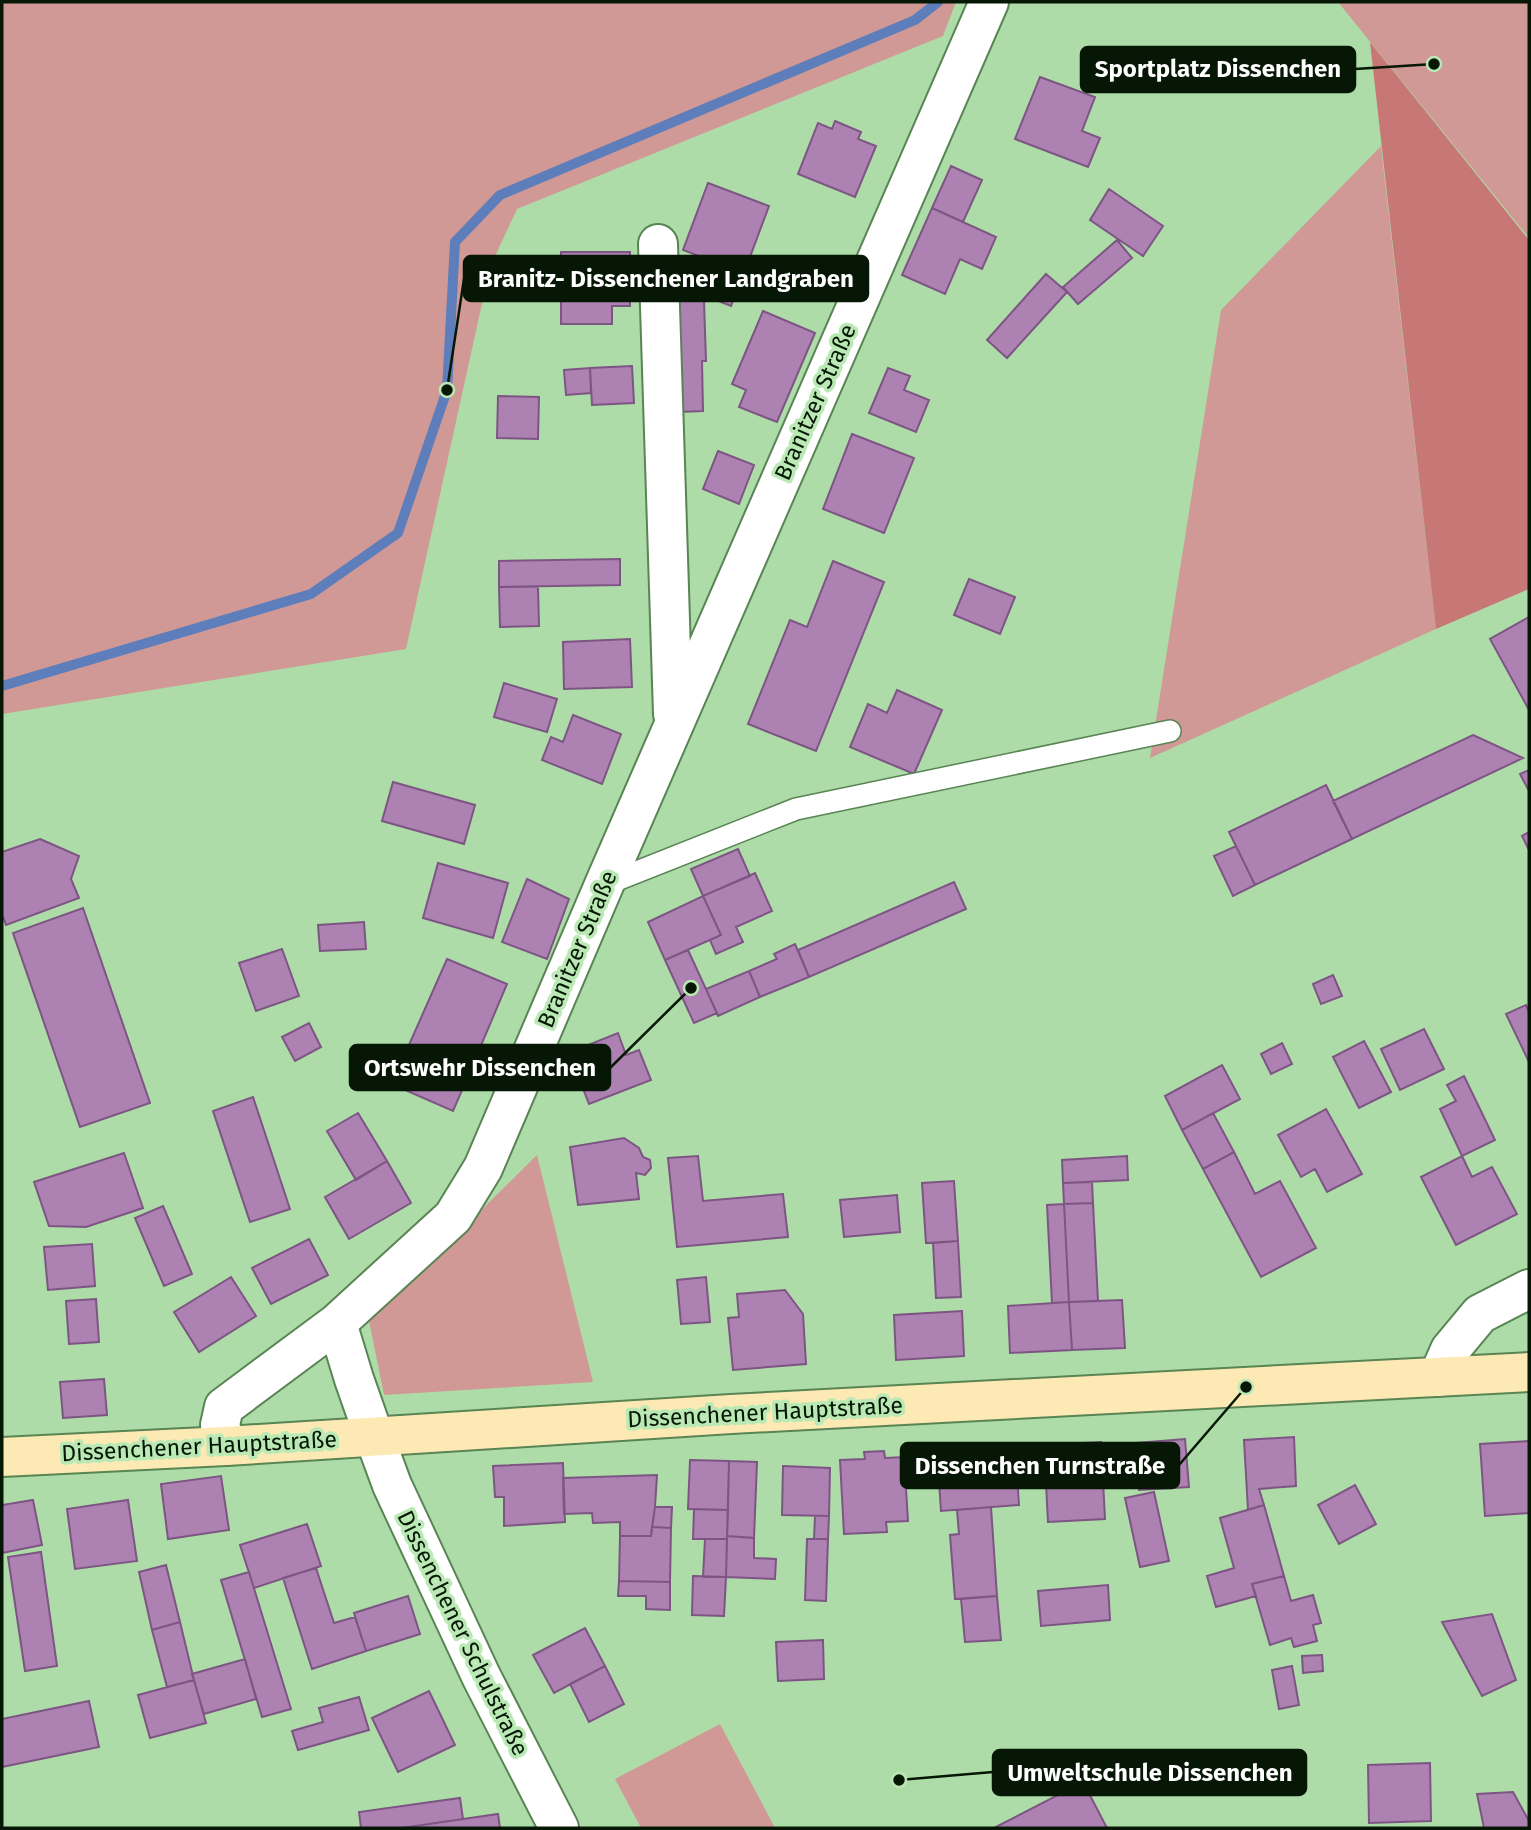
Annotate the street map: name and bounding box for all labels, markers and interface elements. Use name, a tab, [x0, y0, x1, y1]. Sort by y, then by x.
callout: Sportplatz Dissenchen	[1081, 47, 1355, 92]
text: Sportplatz Dissenchen	[1095, 55, 1341, 83]
callout: Branitz- Dissenchener Landgraben	[464, 256, 868, 301]
text: Branitz- Dissenchener Landgraben	[478, 265, 854, 293]
street label: Branitzer Straße	[768, 320, 862, 484]
street label: Branitzer Straße	[531, 866, 623, 1032]
callout: Ortswehr Dissenchen	[350, 1045, 610, 1090]
text: Ortswehr Dissenchen	[364, 1054, 596, 1082]
street label: Dissenchener Hauptstraße	[627, 1391, 903, 1433]
street label: Dissenchener Hauptstraße	[61, 1425, 337, 1467]
callout: Dissenchen Turnstraße	[901, 1443, 1179, 1488]
text: Dissenchen Turnstraße	[915, 1452, 1165, 1480]
street label: Dissenchener Schulstraße	[391, 1506, 535, 1760]
callout: Umweltschule Dissenchen	[993, 1750, 1306, 1795]
text: Umweltschule Dissenchen	[1007, 1759, 1293, 1787]

